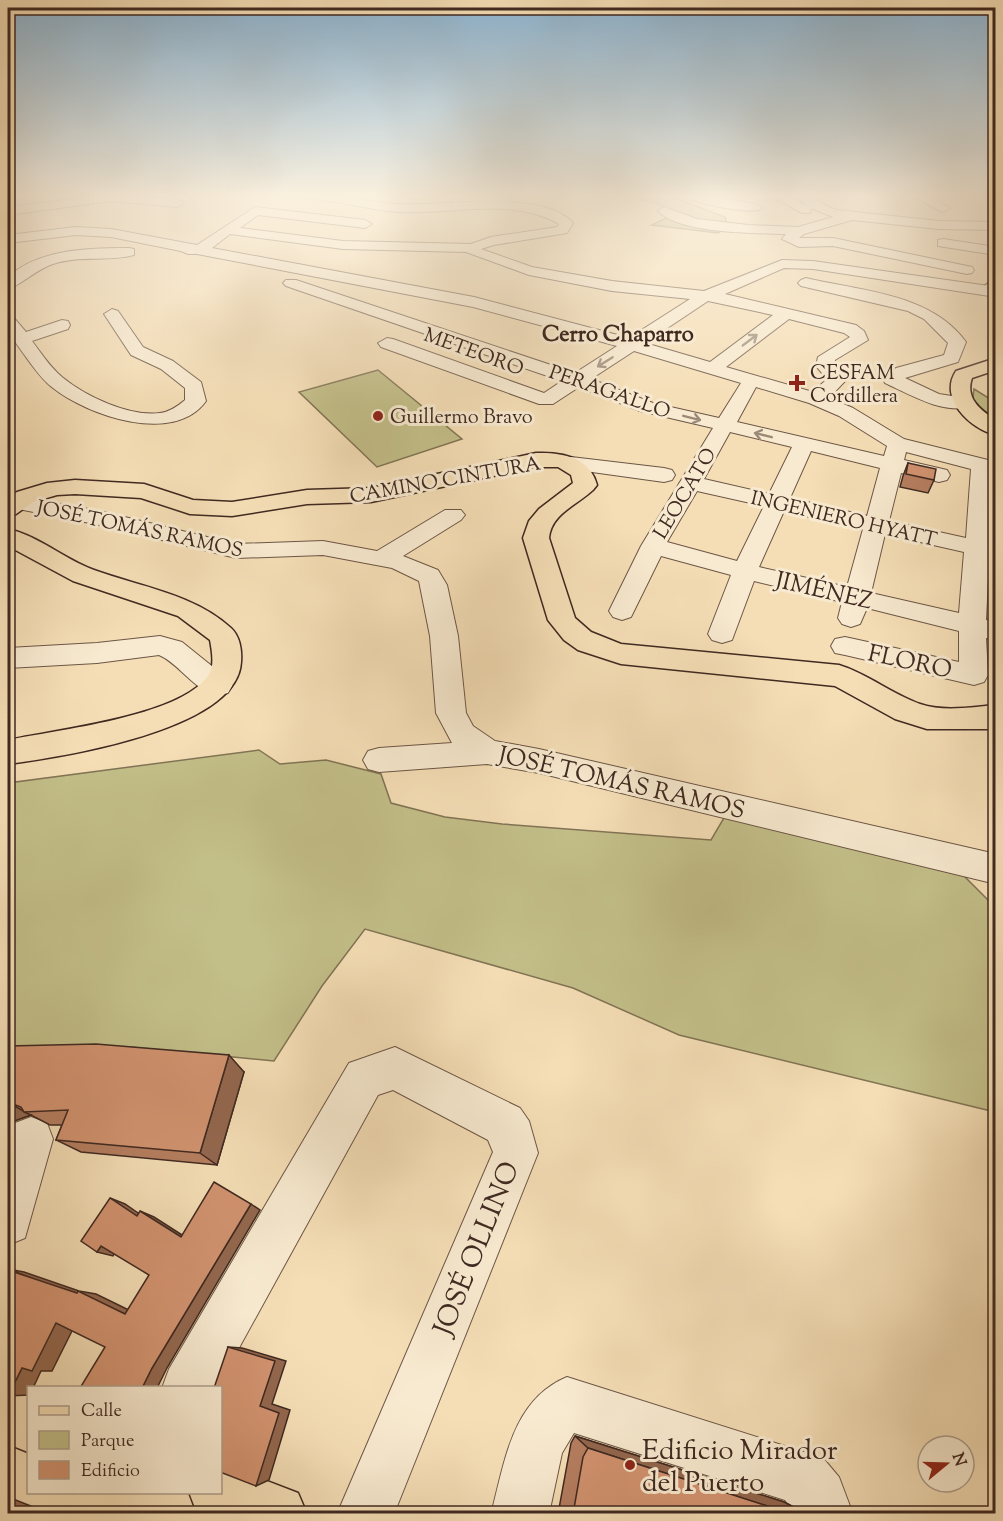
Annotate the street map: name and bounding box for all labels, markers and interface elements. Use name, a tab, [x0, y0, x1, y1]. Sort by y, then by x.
district label: Cerro Chaparro	[542, 320, 694, 352]
street label: METEORO	[419, 322, 527, 385]
one-way arrow	[742, 333, 758, 346]
one-way arrow	[597, 356, 614, 368]
street label: PERAGALLO	[545, 359, 674, 428]
place label: CESFAM Cordillera	[810, 360, 898, 412]
marker: CESFAM Cordillera	[788, 374, 806, 392]
place label: Guillermo Bravo	[390, 404, 533, 433]
marker: Guillermo Bravo	[371, 409, 385, 423]
one-way arrow	[683, 412, 702, 424]
one-way arrow	[754, 429, 773, 441]
street label: LEOCATO	[647, 443, 725, 545]
street label: CAMINO CINTURA	[348, 450, 543, 513]
street label: INGENIERO HYATT	[747, 485, 940, 556]
street label: JOSÉ TOMÁS RAMOS	[33, 493, 245, 566]
street label: JIMÉNEZ	[770, 564, 876, 620]
street label: FLORO	[864, 637, 955, 688]
street label: JOSÉ TOMÁS RAMOS	[493, 739, 748, 829]
street label: JOSÉ OLLINO	[424, 1156, 531, 1344]
legend	[27, 1386, 222, 1494]
text: Calle	[81, 1399, 122, 1425]
text: Parque	[81, 1429, 134, 1455]
place label: Edificio Mirador del Puerto	[642, 1432, 838, 1504]
north arrow	[916, 1434, 976, 1494]
text: N	[945, 1450, 971, 1470]
marker: Edificio Mirador del Puerto	[623, 1458, 637, 1472]
text: Edificio	[81, 1459, 140, 1485]

